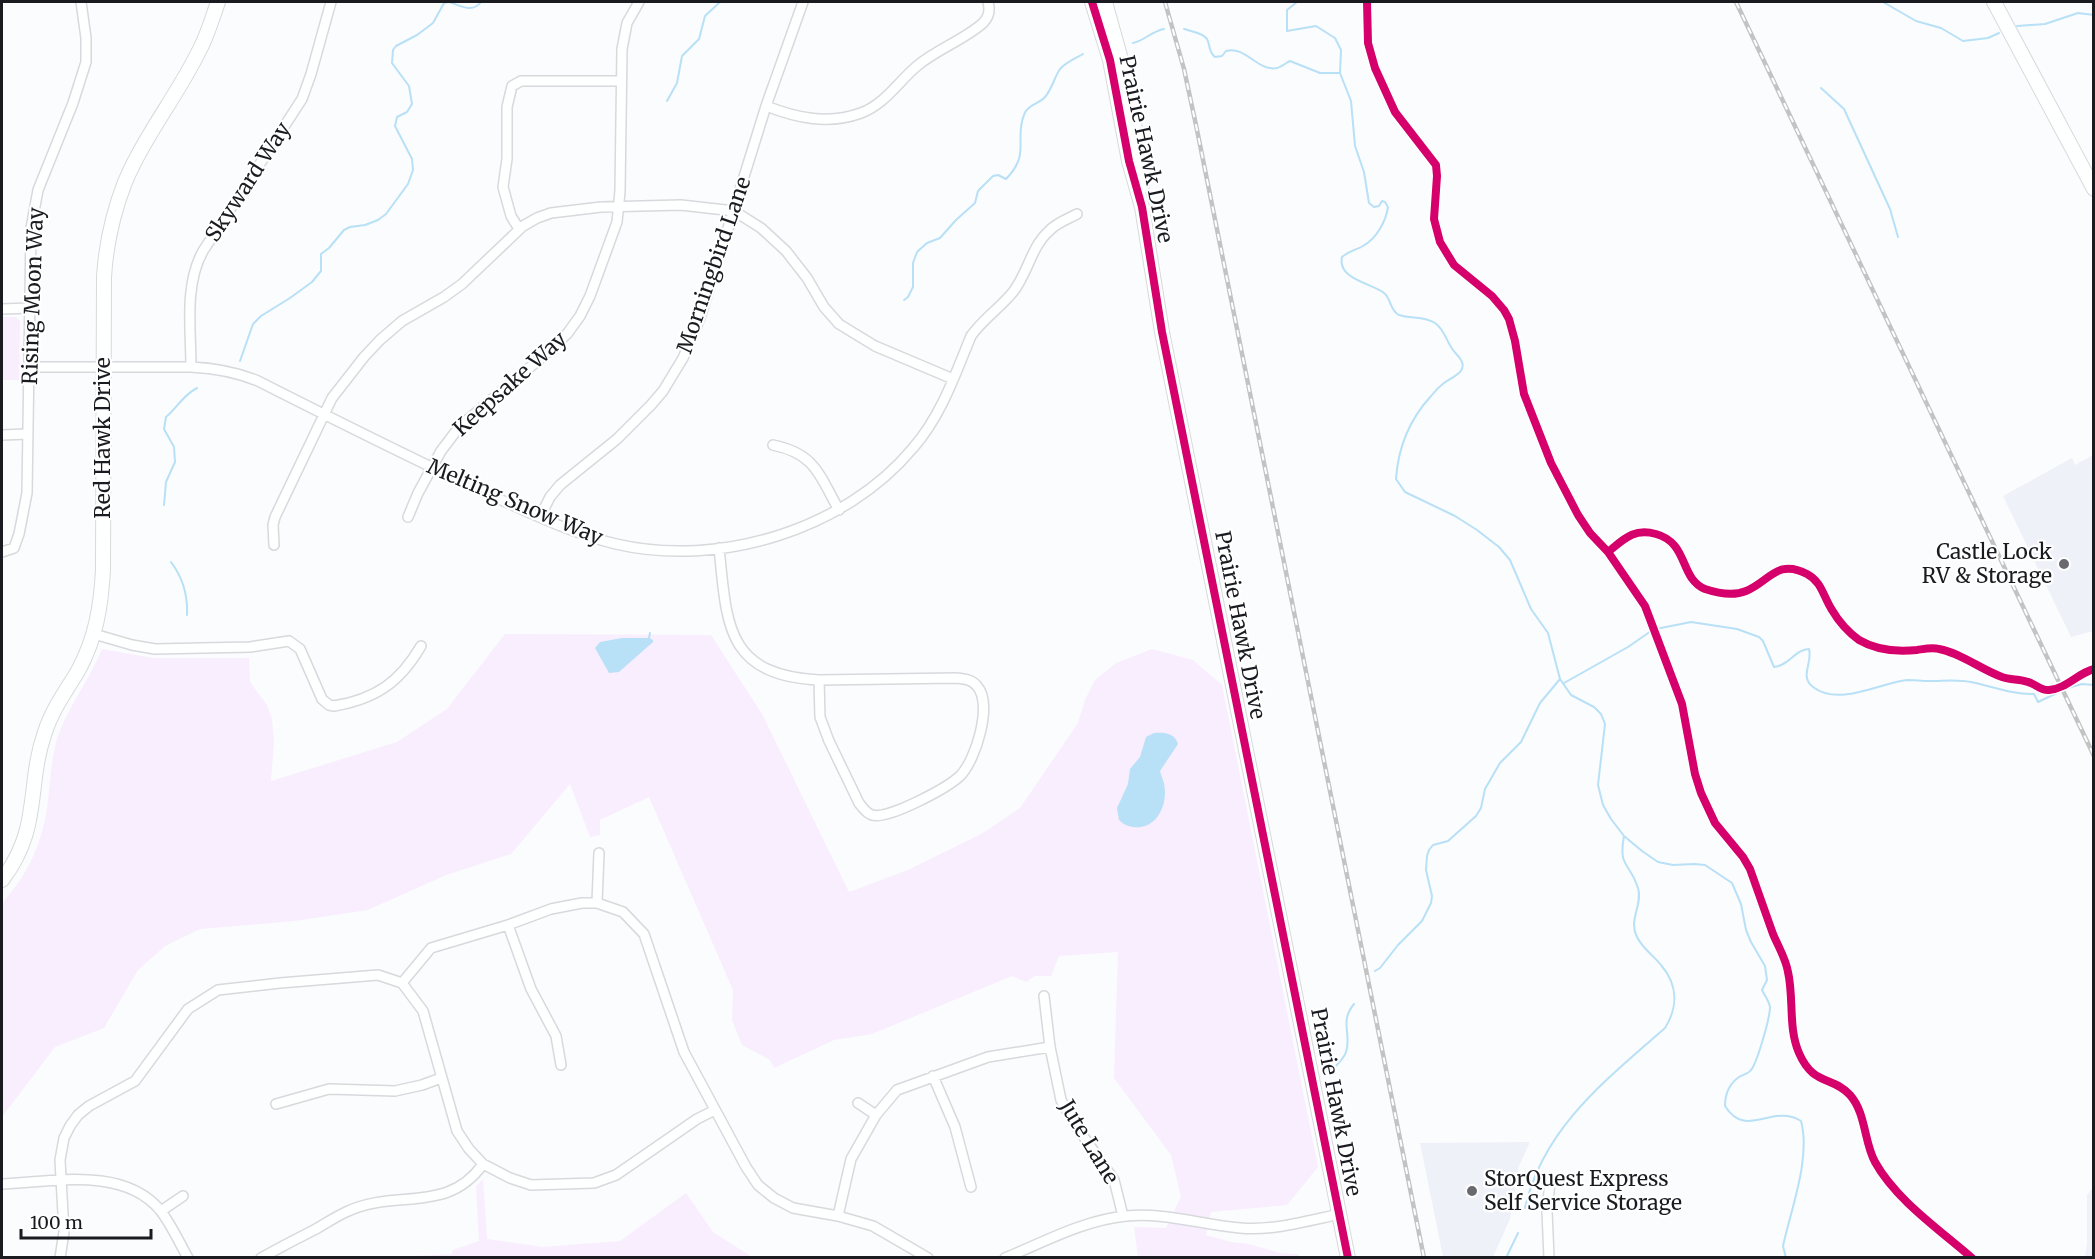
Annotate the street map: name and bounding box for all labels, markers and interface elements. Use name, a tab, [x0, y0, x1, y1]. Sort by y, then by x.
street label: Prairie Hawk Drive	[1113, 53, 1180, 245]
street label: Skyward Way	[199, 116, 297, 247]
street label: Morningbird Lane	[671, 173, 756, 357]
street label: Rising Moon Way	[16, 206, 49, 385]
street label: Keepsake Way	[447, 325, 573, 442]
street label: Red Hawk Drive	[89, 357, 116, 519]
street label: Melting Snow Way	[423, 452, 608, 551]
street label: Prairie Hawk Drive	[1209, 528, 1272, 721]
place label: Castle Lock RV & Storage	[1922, 538, 2053, 589]
marker: Castle Lock RV & Storage	[2057, 557, 2071, 571]
street label: Prairie Hawk Drive	[1305, 1005, 1368, 1198]
street label: Jute Lane	[1053, 1094, 1125, 1189]
place label: StorQuest Express Self Service Storage	[1484, 1165, 1682, 1216]
marker: StorQuest Express Self Service Storage	[1465, 1184, 1479, 1198]
scale bar	[21, 1202, 152, 1240]
text: 100 m	[30, 1211, 83, 1234]

